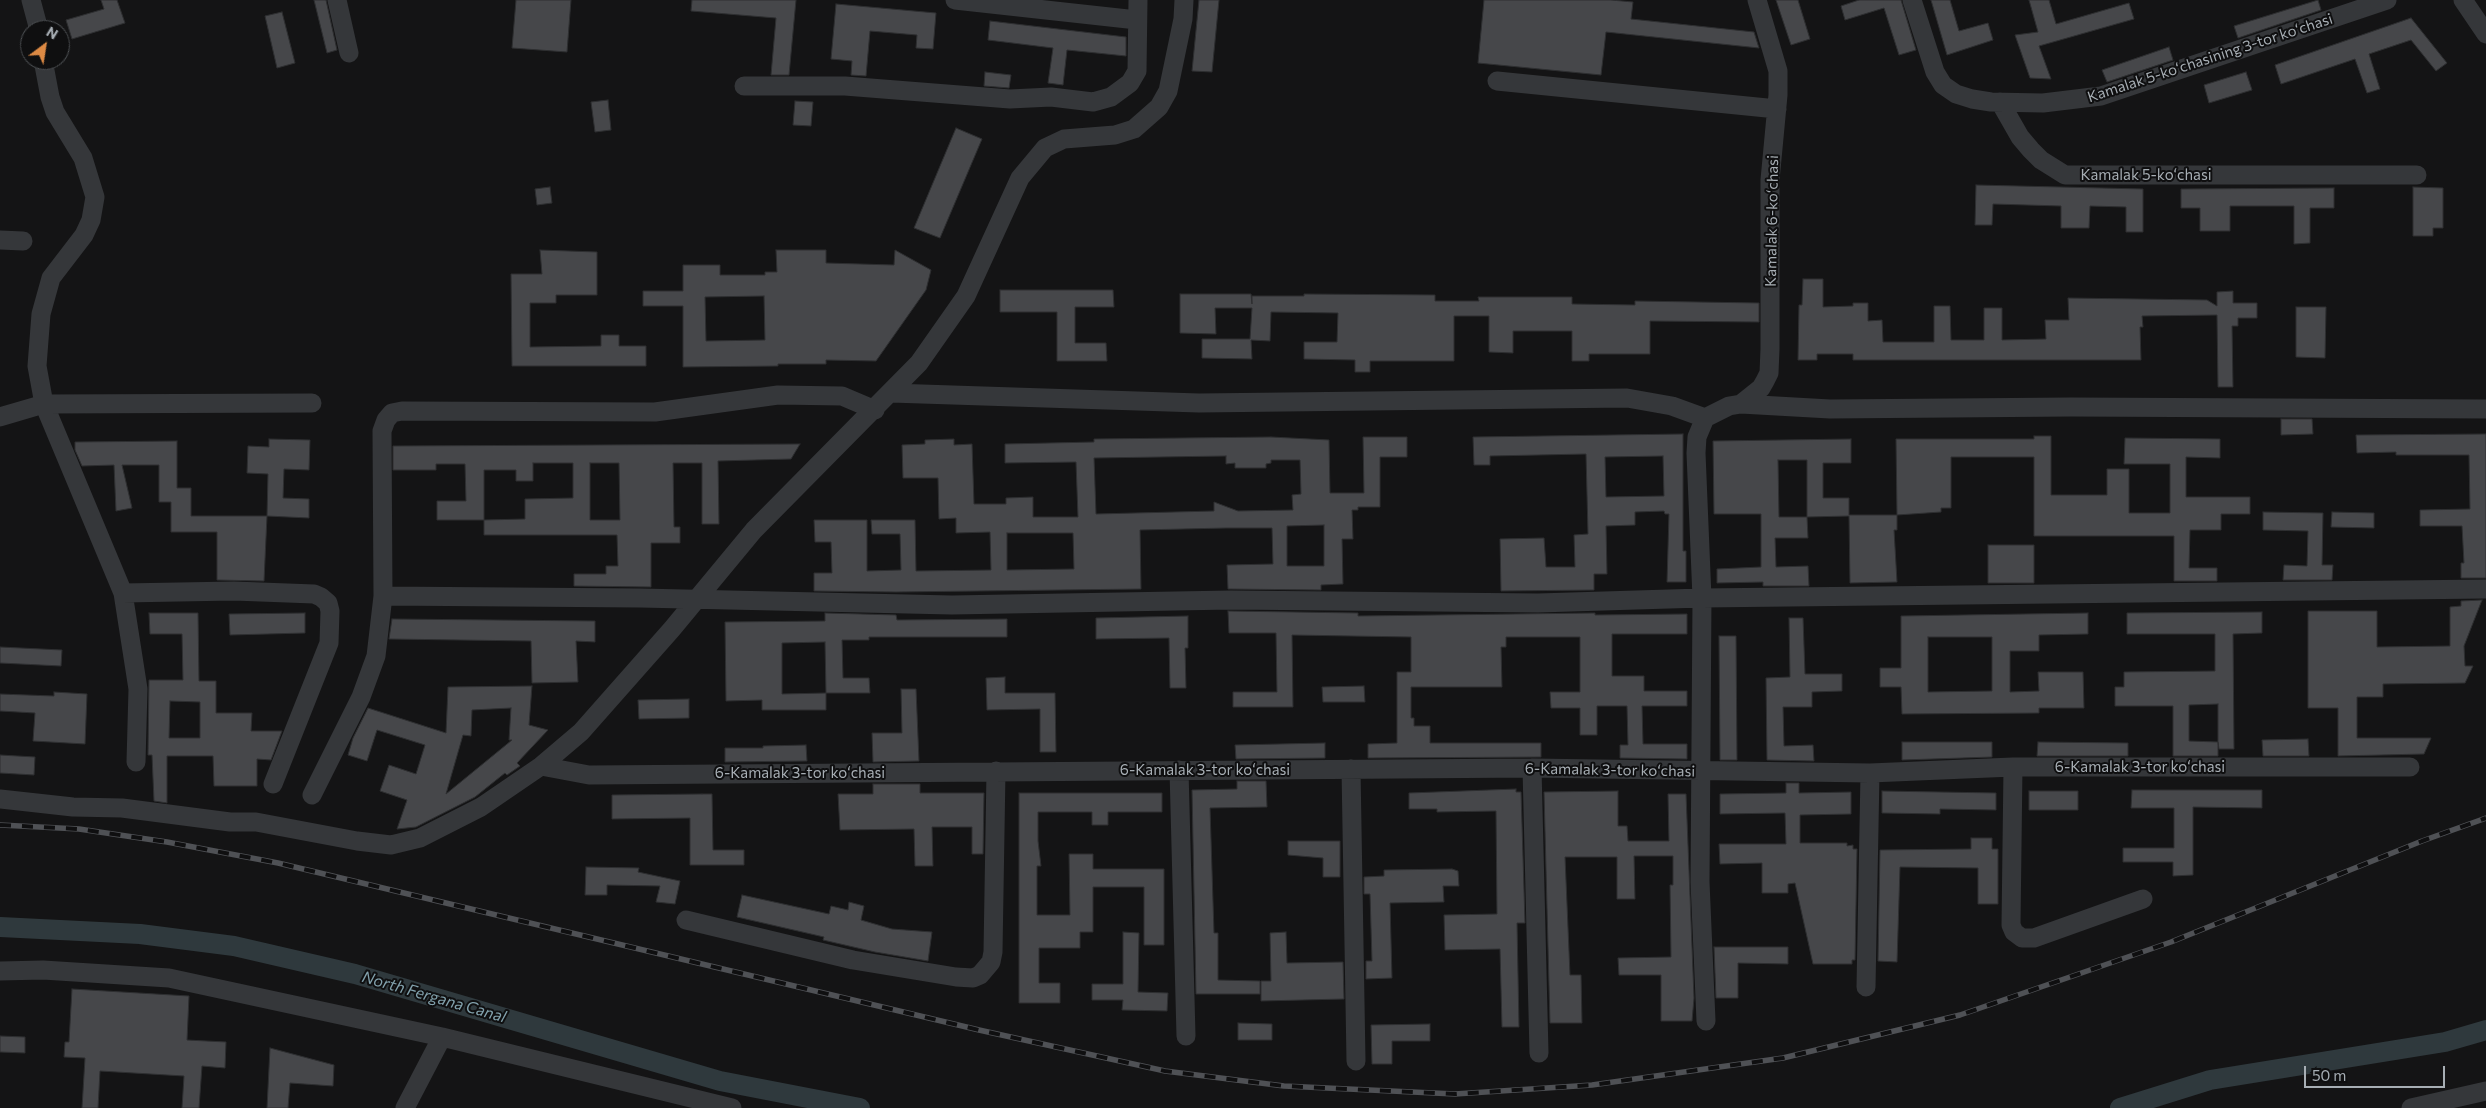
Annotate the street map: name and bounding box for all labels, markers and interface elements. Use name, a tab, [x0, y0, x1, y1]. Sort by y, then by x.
street label: Kamalak 5-koʻchasining 3-tor koʻchasi	[2085, 10, 2335, 106]
north arrow	[20, 20, 70, 70]
text: N	[44, 23, 61, 43]
street label: Kamalak 6-koʻchasi	[1762, 155, 1782, 287]
street label: Kamalak 5-koʻchasi	[2080, 166, 2212, 184]
street label: 6-Kamalak 3-tor koʻchasi	[2055, 758, 2225, 776]
street label: 6-Kamalak 3-tor koʻchasi	[1525, 760, 1695, 780]
street label: 6-Kamalak 3-tor koʻchasi	[1120, 761, 1290, 779]
street label: 6-Kamalak 3-tor koʻchasi	[715, 764, 885, 782]
water label: North Fergana Canal	[360, 967, 508, 1027]
scale bar	[2306, 1056, 2447, 1088]
text: 50 m	[2312, 1066, 2346, 1084]

